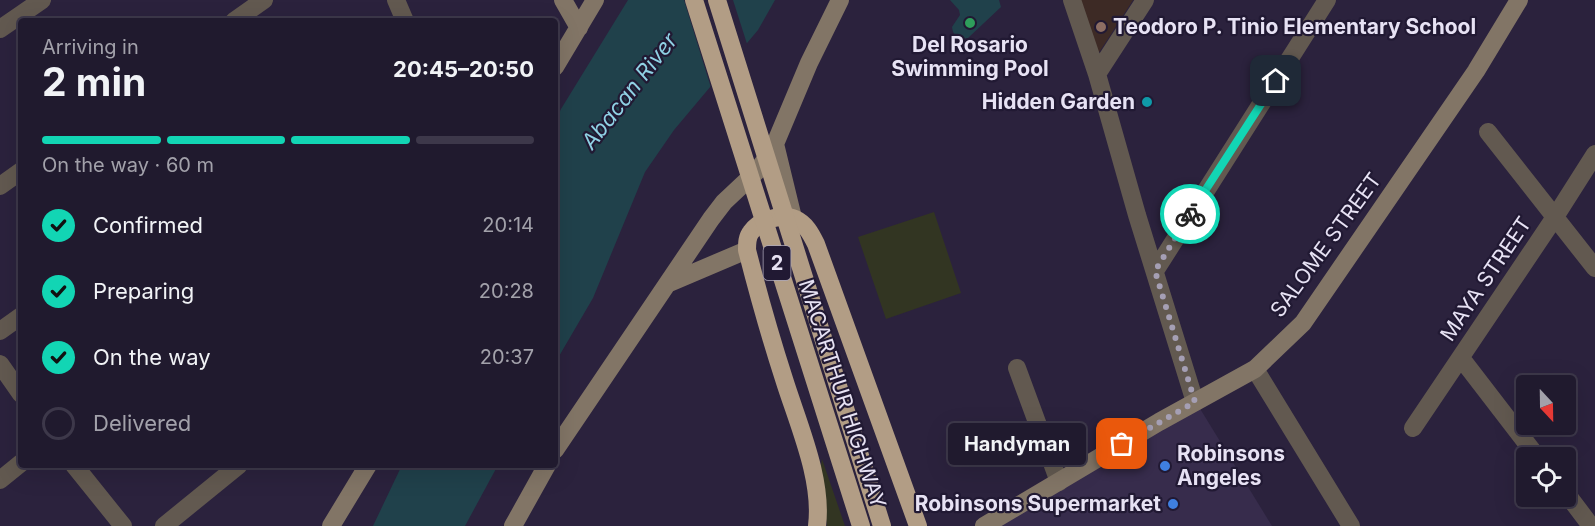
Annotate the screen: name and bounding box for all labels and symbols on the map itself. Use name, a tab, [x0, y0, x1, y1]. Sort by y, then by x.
place label: Teodoro P. Tinio Elementary School	[1113, 14, 1476, 39]
marker: Del Rosario Swimming Pool	[963, 16, 977, 30]
marker: Teodoro P. Tinio Elementary School	[1094, 20, 1108, 34]
water label: Abacan River	[575, 27, 683, 155]
place label: Del Rosario Swimming Pool	[891, 32, 1049, 81]
pin	[1250, 55, 1301, 106]
place label: Hidden Garden	[982, 89, 1135, 114]
marker: Hidden Garden	[1140, 95, 1154, 109]
street label: SALOME STREET	[1265, 168, 1386, 322]
courier	[1160, 184, 1220, 244]
street label: MAYA STREET	[1435, 212, 1536, 346]
road number: 2	[764, 246, 790, 280]
street label: MACARTHUR HIGHWAY	[794, 276, 891, 511]
north arrow	[1516, 375, 1576, 435]
pin	[1096, 418, 1147, 469]
callout: Handyman	[948, 423, 1086, 465]
place label: Robinsons Angeles	[1177, 441, 1285, 490]
marker: Robinsons Angeles	[1158, 459, 1172, 473]
place label: Robinsons Supermarket	[915, 491, 1161, 516]
marker: Robinsons Supermarket	[1166, 497, 1180, 511]

